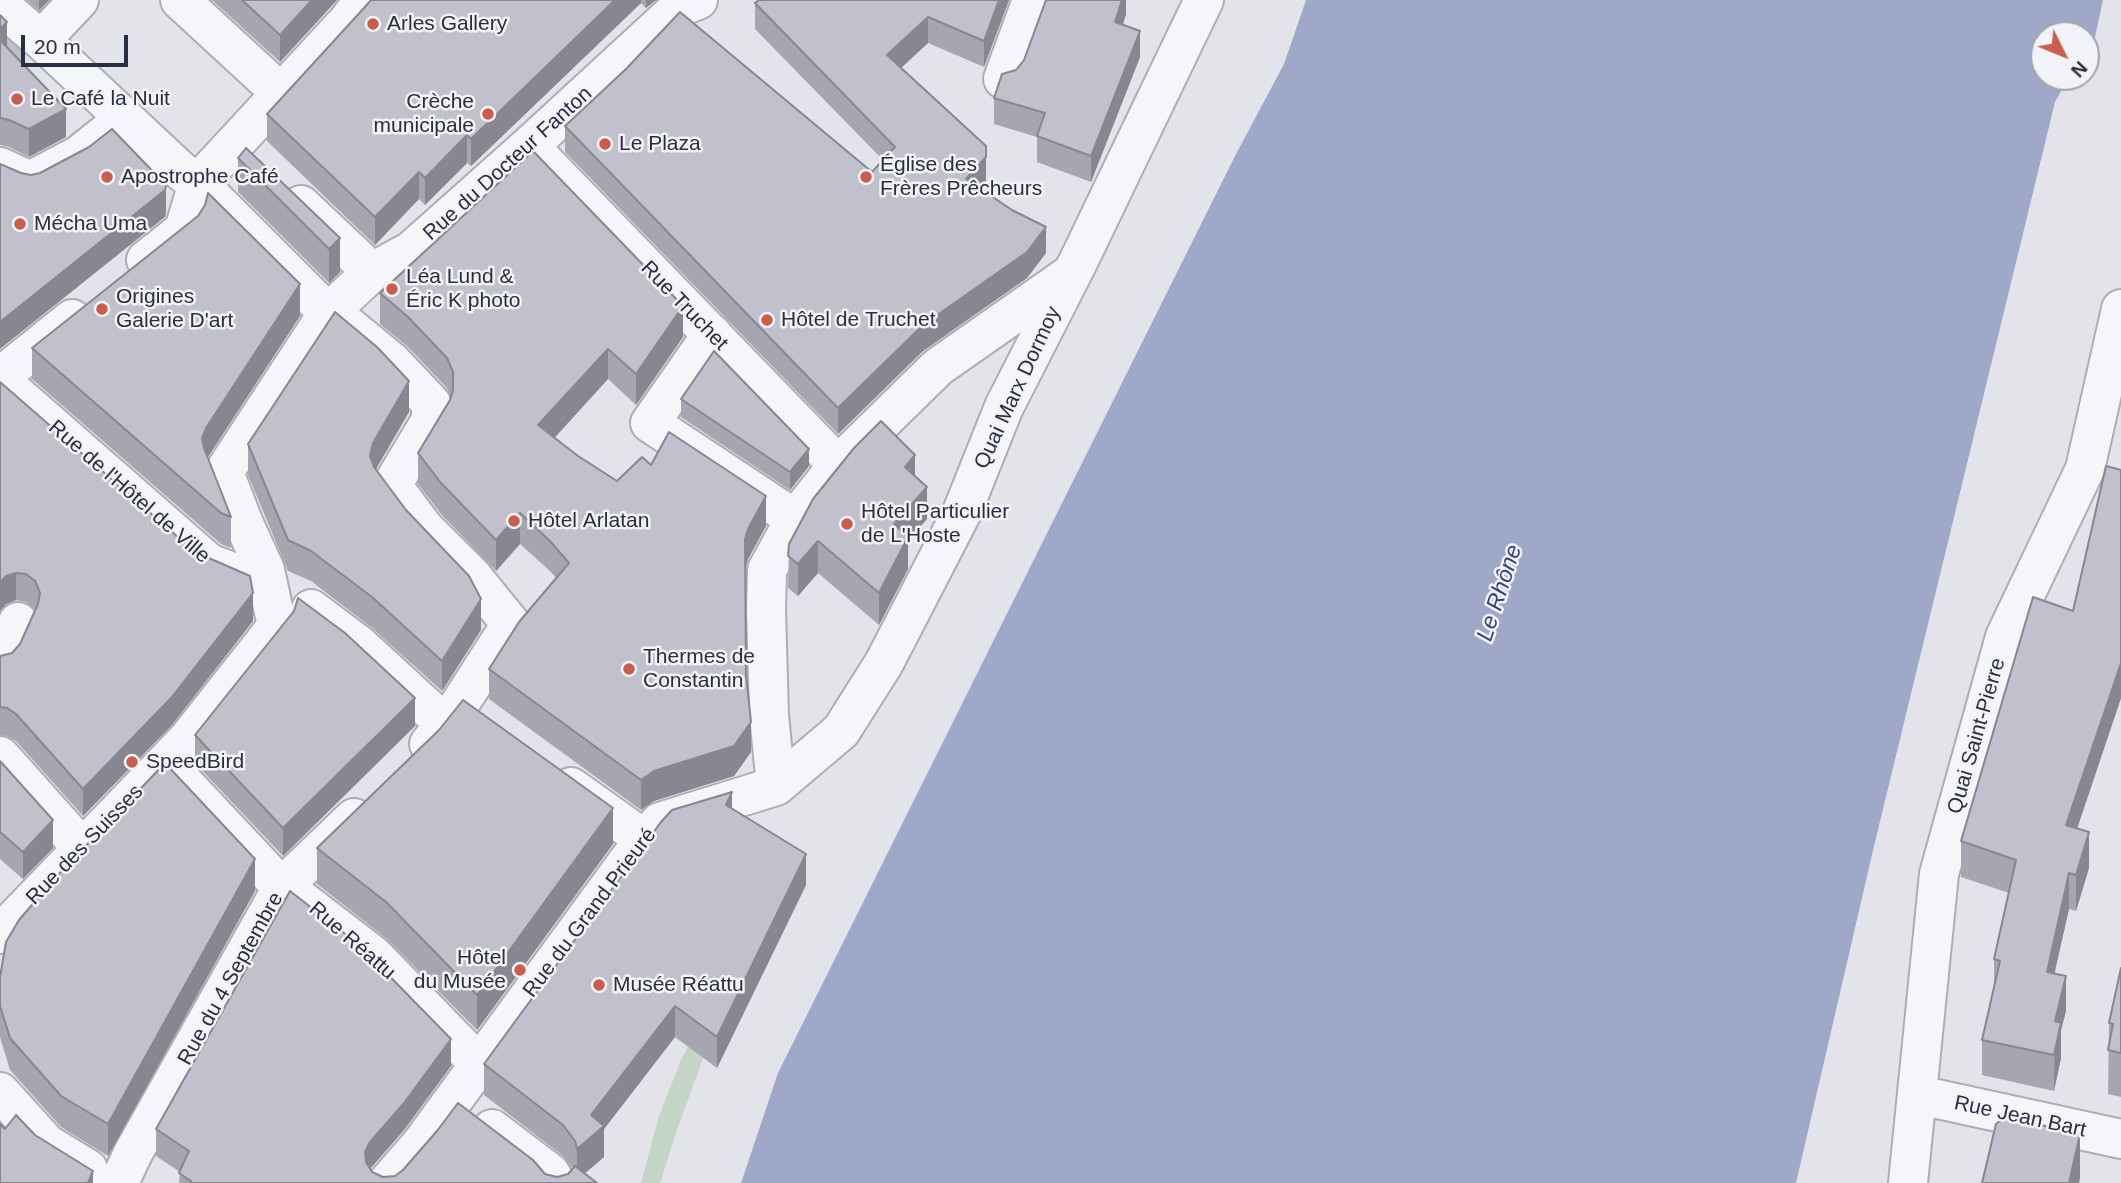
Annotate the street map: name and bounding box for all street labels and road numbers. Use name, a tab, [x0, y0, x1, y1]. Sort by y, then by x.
street label: Rue du Docteur Fanton	[418, 82, 598, 246]
street label: Rue Truchet	[635, 256, 733, 356]
street label: Quai Marx Dormoy	[969, 303, 1067, 473]
street label: Rue de l'Hôtel de Ville	[43, 415, 215, 569]
street label: Quai Saint-Pierre	[1943, 655, 2011, 817]
street label: Rue des Suisses	[21, 780, 149, 910]
street label: Rue du Grand Prieuré	[518, 823, 662, 1003]
street label: Rue du 4 Septembre	[173, 888, 289, 1070]
street label: Rue Réattu	[304, 897, 400, 985]
street label: Rue Jean Bart	[1952, 1091, 2088, 1143]

